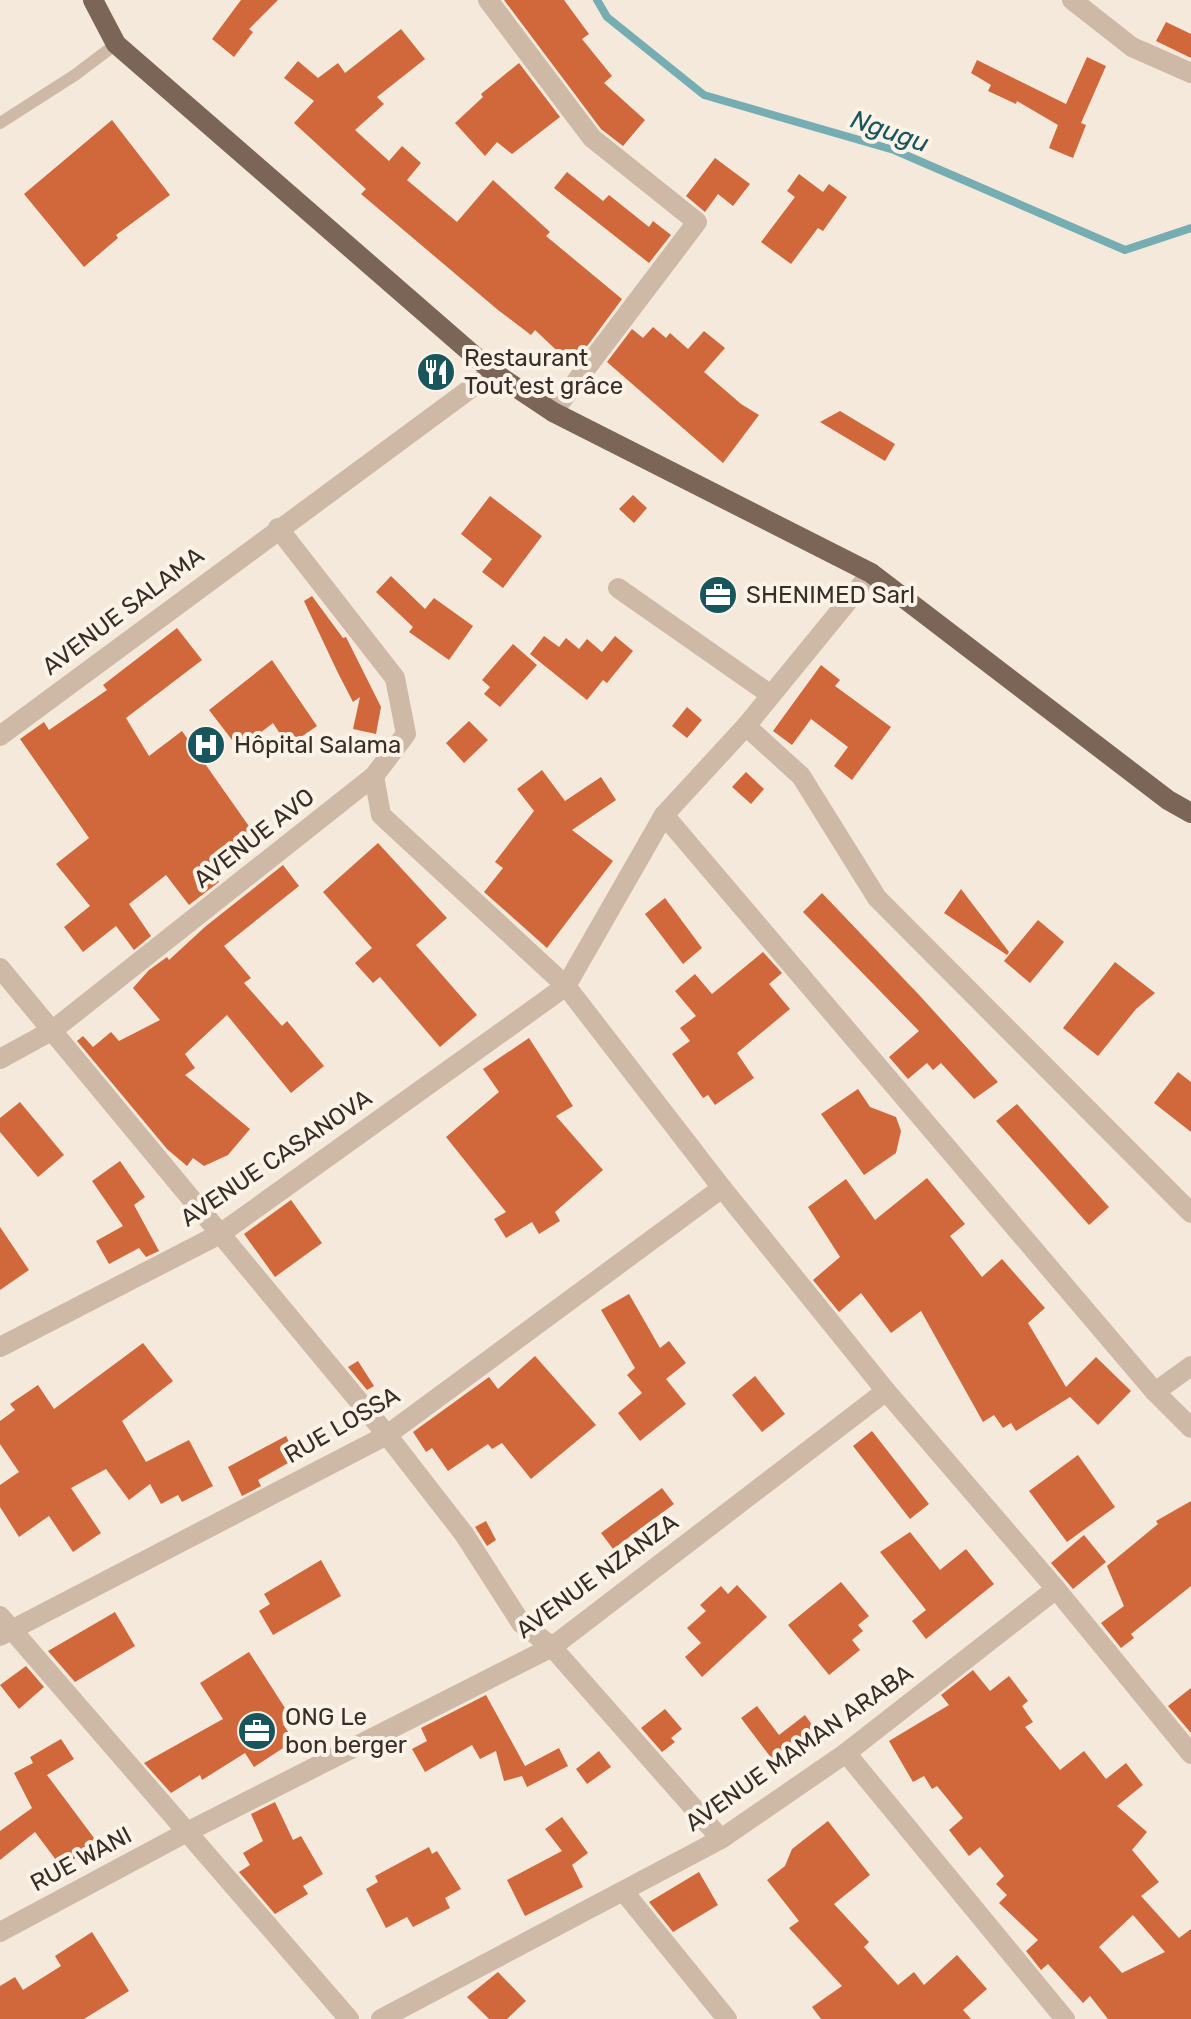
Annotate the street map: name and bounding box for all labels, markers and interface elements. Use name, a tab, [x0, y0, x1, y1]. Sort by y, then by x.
water label: Ngugu	[847, 104, 933, 159]
place label: Restaurant Tout est grâce	[464, 344, 623, 400]
restaurant icon: Restaurant Tout est grâce	[415, 351, 457, 393]
street label: AVENUE SALAMA	[37, 541, 209, 681]
office icon: SHENIMED Sarl	[697, 574, 739, 616]
place label: SHENIMED Sarl	[746, 581, 915, 609]
hospital icon: Hôpital Salama	[185, 724, 227, 766]
place label: Hôpital Salama	[234, 731, 401, 759]
street label: AVENUE AVO	[188, 782, 320, 894]
street label: AVENUE CASANOVA	[175, 1084, 377, 1232]
street label: RUE LOSSA	[279, 1381, 405, 1469]
street label: AVENUE NZANZA	[511, 1508, 683, 1644]
street label: AVENUE MAMAN ARABA	[680, 1659, 918, 1837]
place label: ONG Le bon berger	[285, 1703, 407, 1759]
office icon: ONG Le bon berger	[236, 1710, 278, 1752]
street label: RUE WANI	[26, 1821, 136, 1897]

